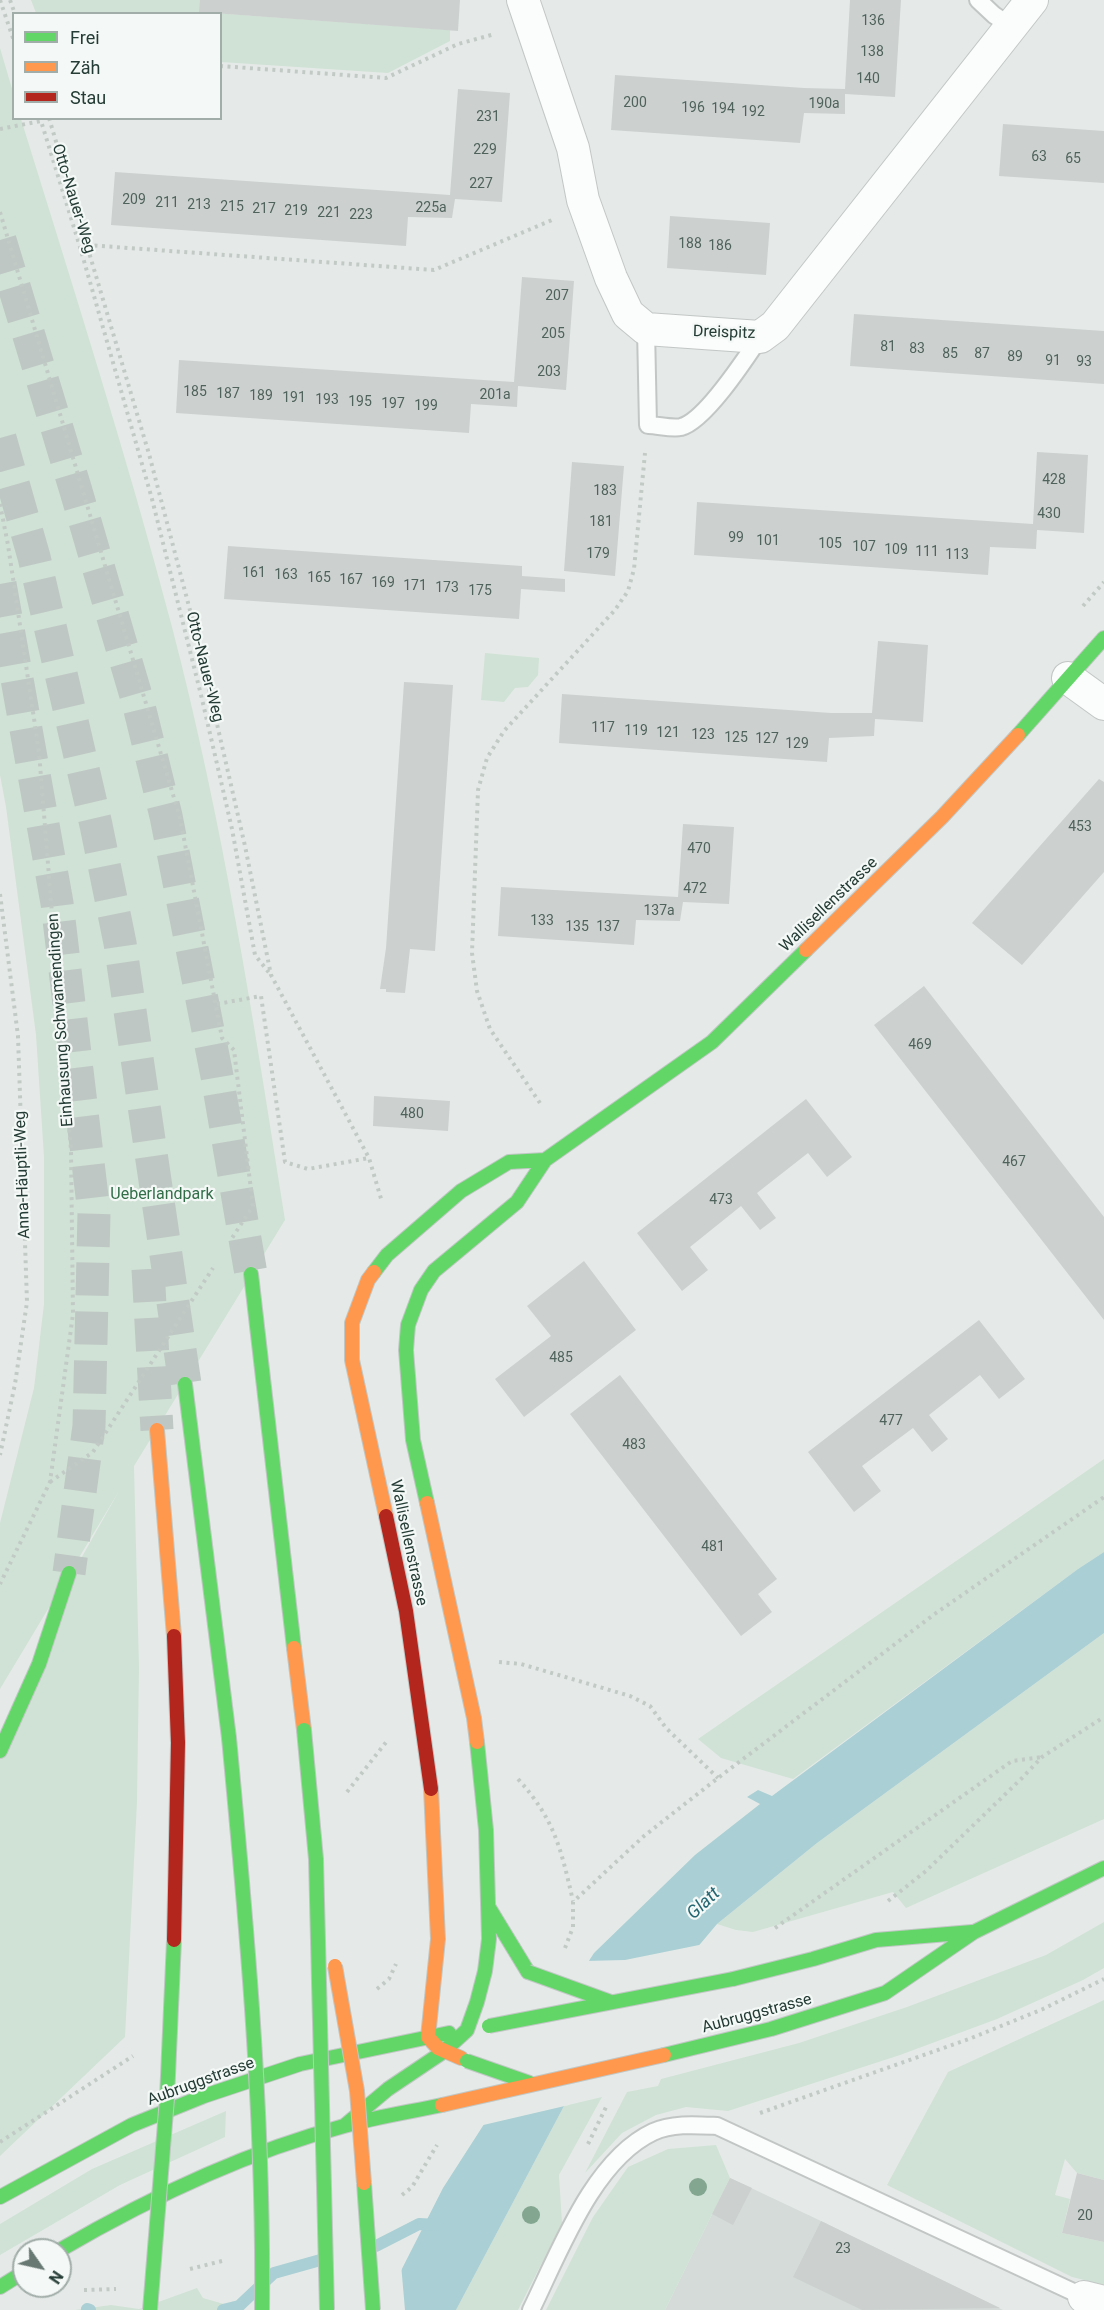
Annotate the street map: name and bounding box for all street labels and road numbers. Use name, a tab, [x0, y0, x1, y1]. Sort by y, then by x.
street label: Otto-Nauer-Weg	[47, 142, 99, 256]
street label: Dreispitz	[692, 322, 756, 344]
street label: Otto-Nauer-Weg	[181, 610, 227, 724]
street label: Wallisellenstrasse	[776, 853, 882, 957]
street label: Einhausung Schwamendingen	[44, 913, 78, 1127]
street label: Anna-Häuptli-Weg	[11, 1111, 35, 1239]
street label: Wallisellenstrasse	[385, 1478, 431, 1608]
street label: Aubruggstrasse	[700, 1990, 814, 2038]
street label: Aubruggstrasse	[145, 2054, 257, 2110]

